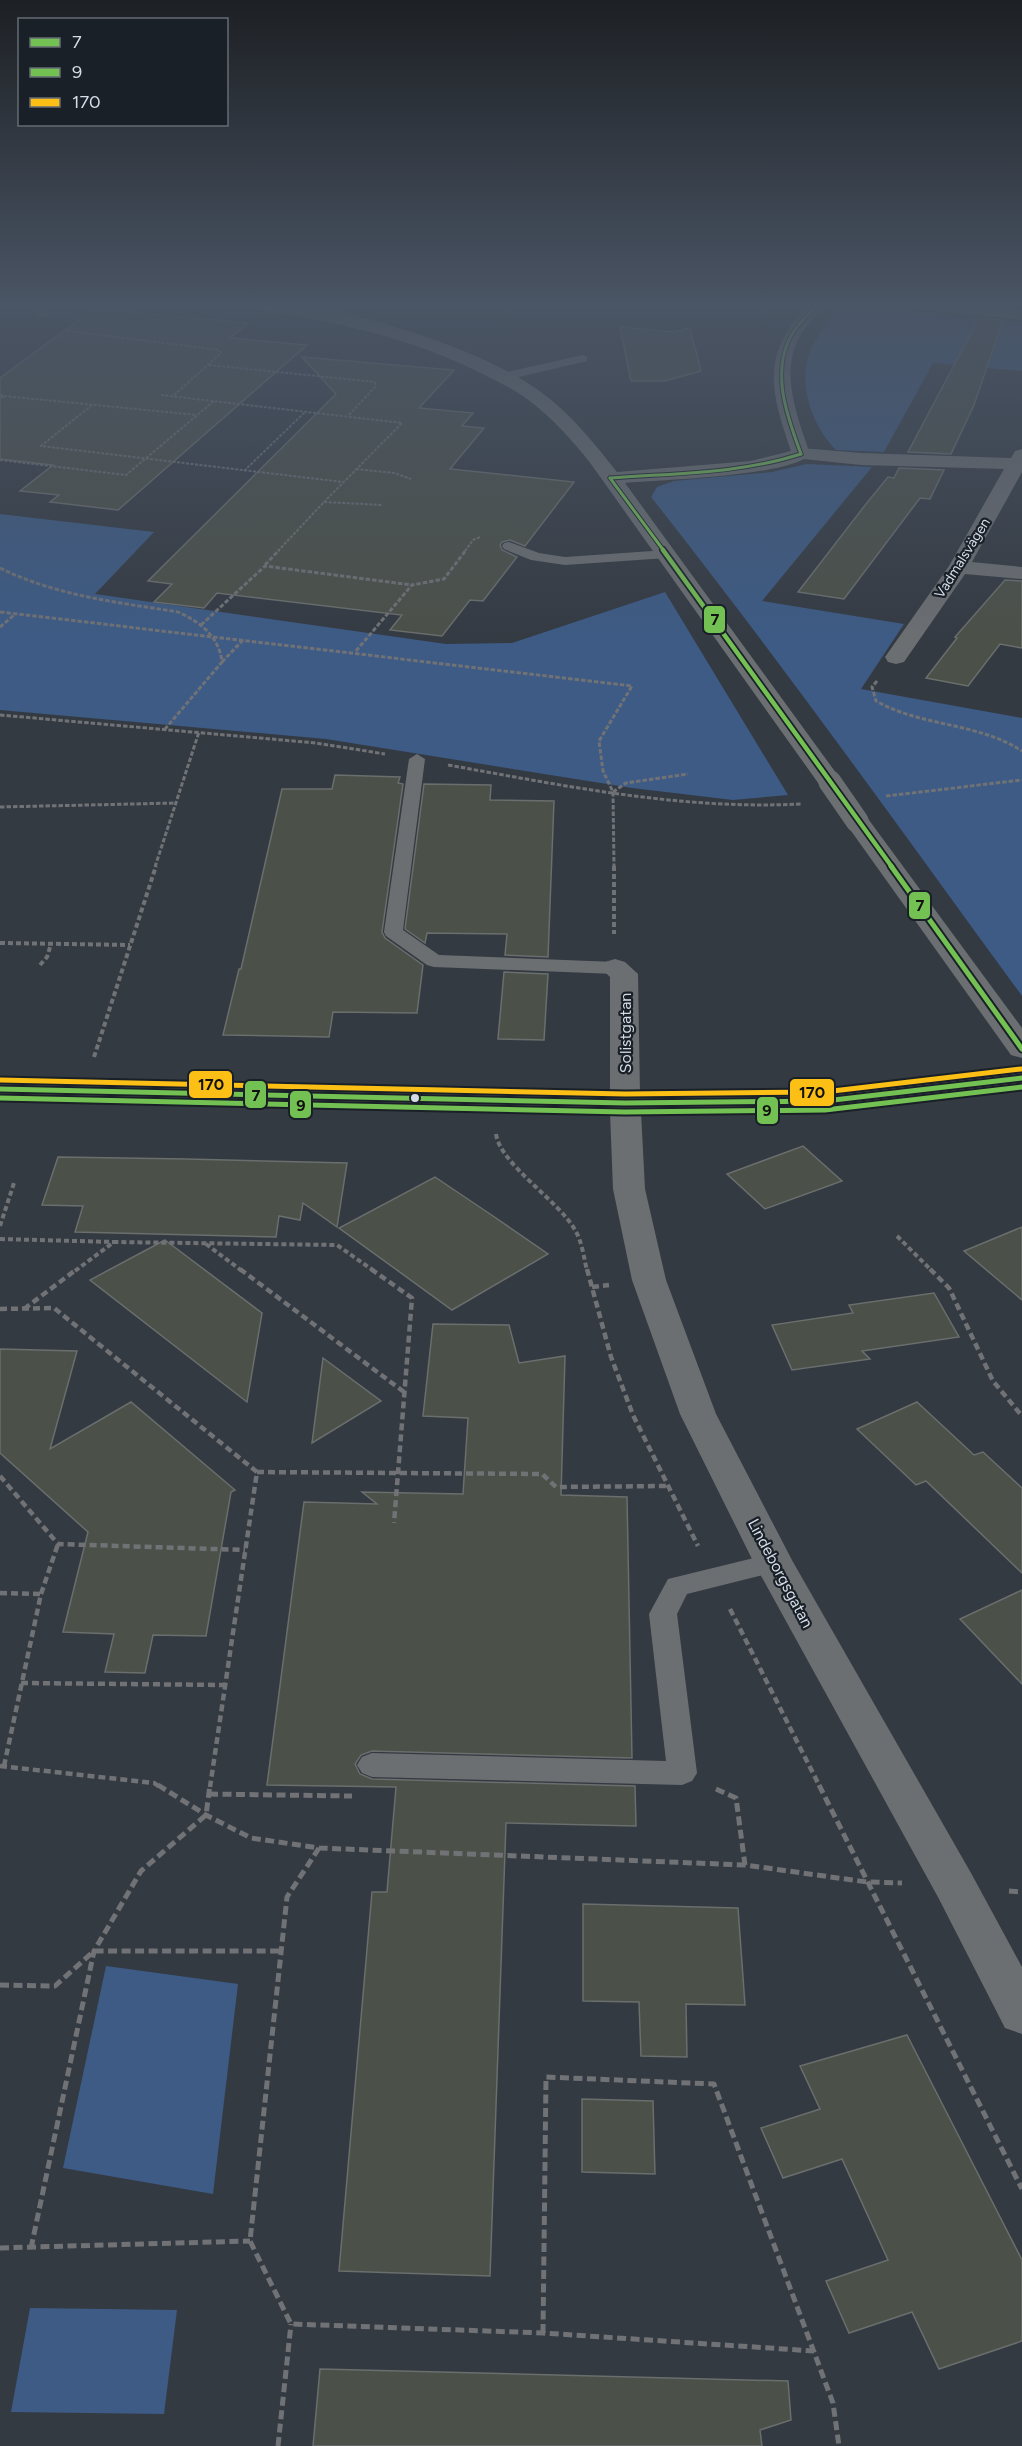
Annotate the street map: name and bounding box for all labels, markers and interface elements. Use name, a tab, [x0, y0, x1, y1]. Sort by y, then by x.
legend	[18, 18, 228, 126]
text: 7	[72, 31, 82, 53]
text: 9	[72, 61, 82, 83]
text: 170	[72, 91, 101, 113]
street label: Vadmalsvägen	[931, 515, 994, 601]
line badge: 7	[703, 605, 726, 634]
text: 7	[711, 610, 720, 629]
line badge: 7	[908, 891, 931, 920]
text: 7	[916, 896, 925, 915]
street label: Solistgatan	[616, 993, 635, 1073]
line badge: 170	[188, 1070, 233, 1099]
text: 170	[198, 1075, 224, 1094]
line badge: 170	[789, 1078, 835, 1107]
line badge: 7	[244, 1080, 267, 1109]
text: 170	[799, 1083, 825, 1102]
text: 7	[252, 1086, 261, 1105]
line badge: 9	[289, 1090, 312, 1119]
unlabelled marker	[409, 1092, 421, 1104]
text: 9	[296, 1096, 306, 1115]
line badge: 9	[756, 1096, 779, 1125]
text: 9	[762, 1101, 772, 1120]
street label: Lindeborgsgatan	[744, 1516, 817, 1631]

